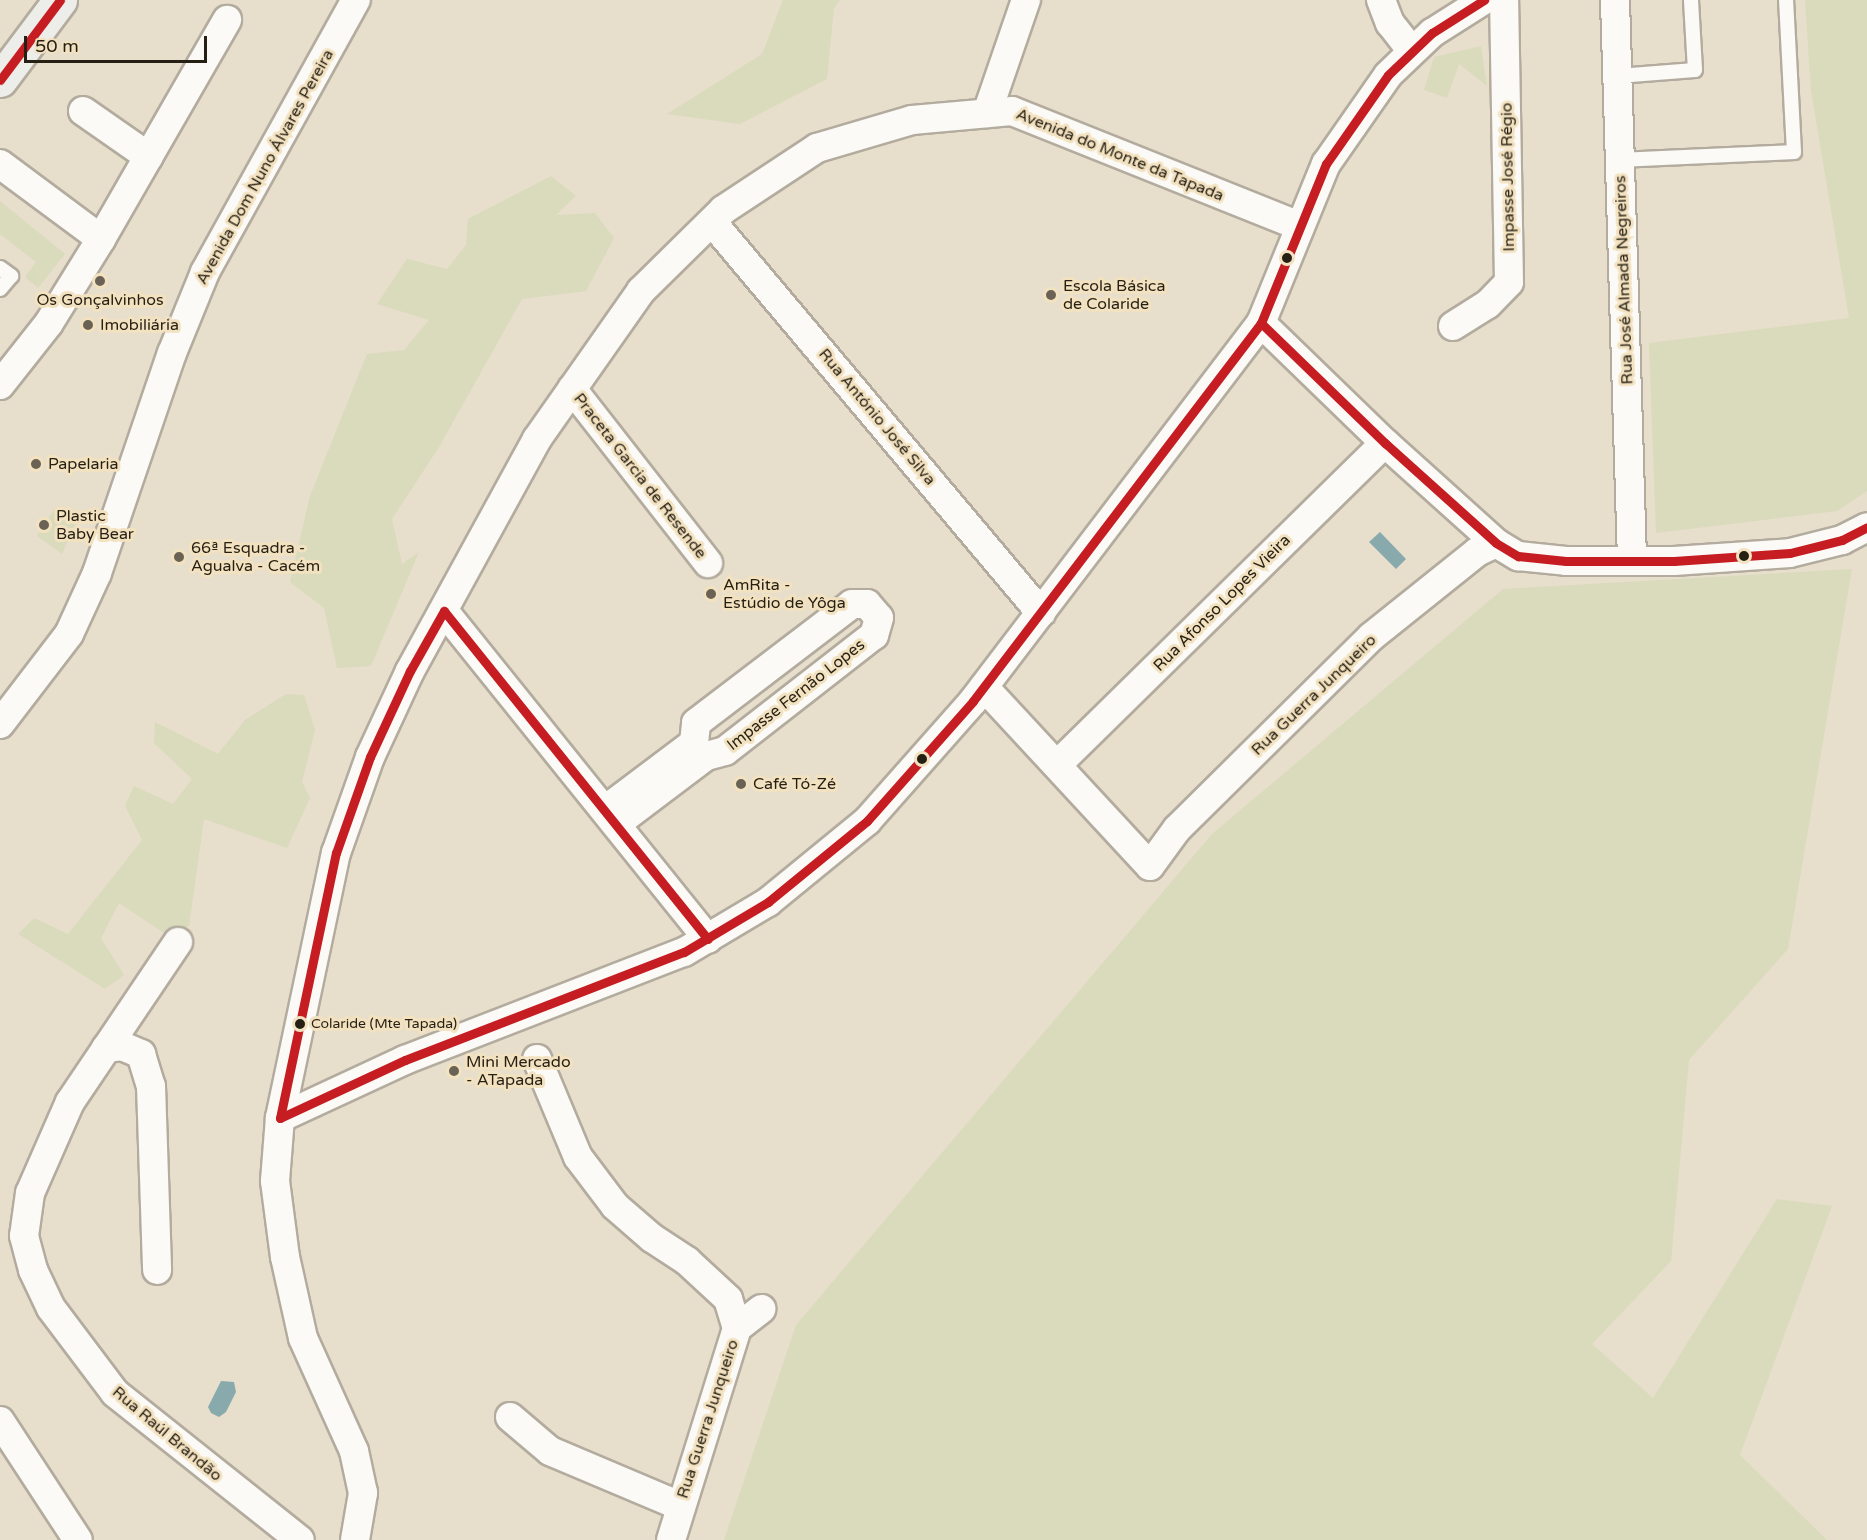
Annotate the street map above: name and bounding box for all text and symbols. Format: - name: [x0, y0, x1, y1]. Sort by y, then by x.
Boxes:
- scale bar: [27, 24, 210, 62]
- text: 50 m: [35, 35, 79, 57]
- street label: Avenida Dom Nuno Álvares Pereira: [192, 46, 338, 288]
- street label: Impasse José Régio: [1497, 102, 1519, 252]
- street label: Avenida do Monte da Tapada: [1013, 104, 1227, 206]
- street label: Rua José Almada Negreiros: [1611, 175, 1637, 385]
- unlabelled marker: [1281, 252, 1293, 264]
- marker: Os Gonçalvinhos: [93, 274, 107, 288]
- place label: Escola Básica de Colaride: [1063, 276, 1165, 314]
- marker: Escola Básica de Colaride: [1044, 288, 1058, 302]
- place label: Os Gonçalvinhos: [36, 290, 164, 310]
- place label: Imobiliária: [100, 315, 179, 335]
- marker: Imobiliária: [81, 318, 95, 332]
- street label: Rua António José Silva: [814, 345, 940, 489]
- street label: Praceta Garcia de Resende: [569, 389, 711, 563]
- place label: Papelaria: [48, 454, 119, 474]
- marker: Papelaria: [29, 457, 43, 471]
- place label: Plastic Baby Bear: [56, 506, 134, 544]
- marker: Plastic Baby Bear: [37, 518, 51, 532]
- street label: Rua Afonso Lopes Vieira: [1150, 531, 1294, 675]
- place label: 66ª Esquadra - Agualva - Cacém: [191, 538, 320, 576]
- marker: 66ª Esquadra - Agualva - Cacém: [172, 550, 186, 564]
- unlabelled marker: [1738, 550, 1750, 562]
- place label: AmRita - Estúdio de Yôga: [723, 575, 846, 613]
- marker: AmRita - Estúdio de Yôga: [704, 587, 718, 601]
- street label: Rua Guerra Junqueiro: [1248, 630, 1380, 760]
- street label: Impasse Fernão Lopes: [723, 635, 869, 755]
- unlabelled marker: [916, 753, 928, 765]
- place label: Café Tó-Zé: [753, 774, 836, 794]
- marker: Café Tó-Zé: [734, 777, 748, 791]
- place label: Colaride (Mte Tapada): [311, 1016, 457, 1032]
- marker: Colaride (Mte Tapada): [294, 1018, 306, 1030]
- place label: Mini Mercado - ATapada: [466, 1052, 571, 1090]
- marker: Mini Mercado - ATapada: [447, 1064, 461, 1078]
- street label: Rua Guerra Junqueiro: [673, 1337, 743, 1501]
- street label: Rua Raúl Brandão: [108, 1383, 226, 1485]

